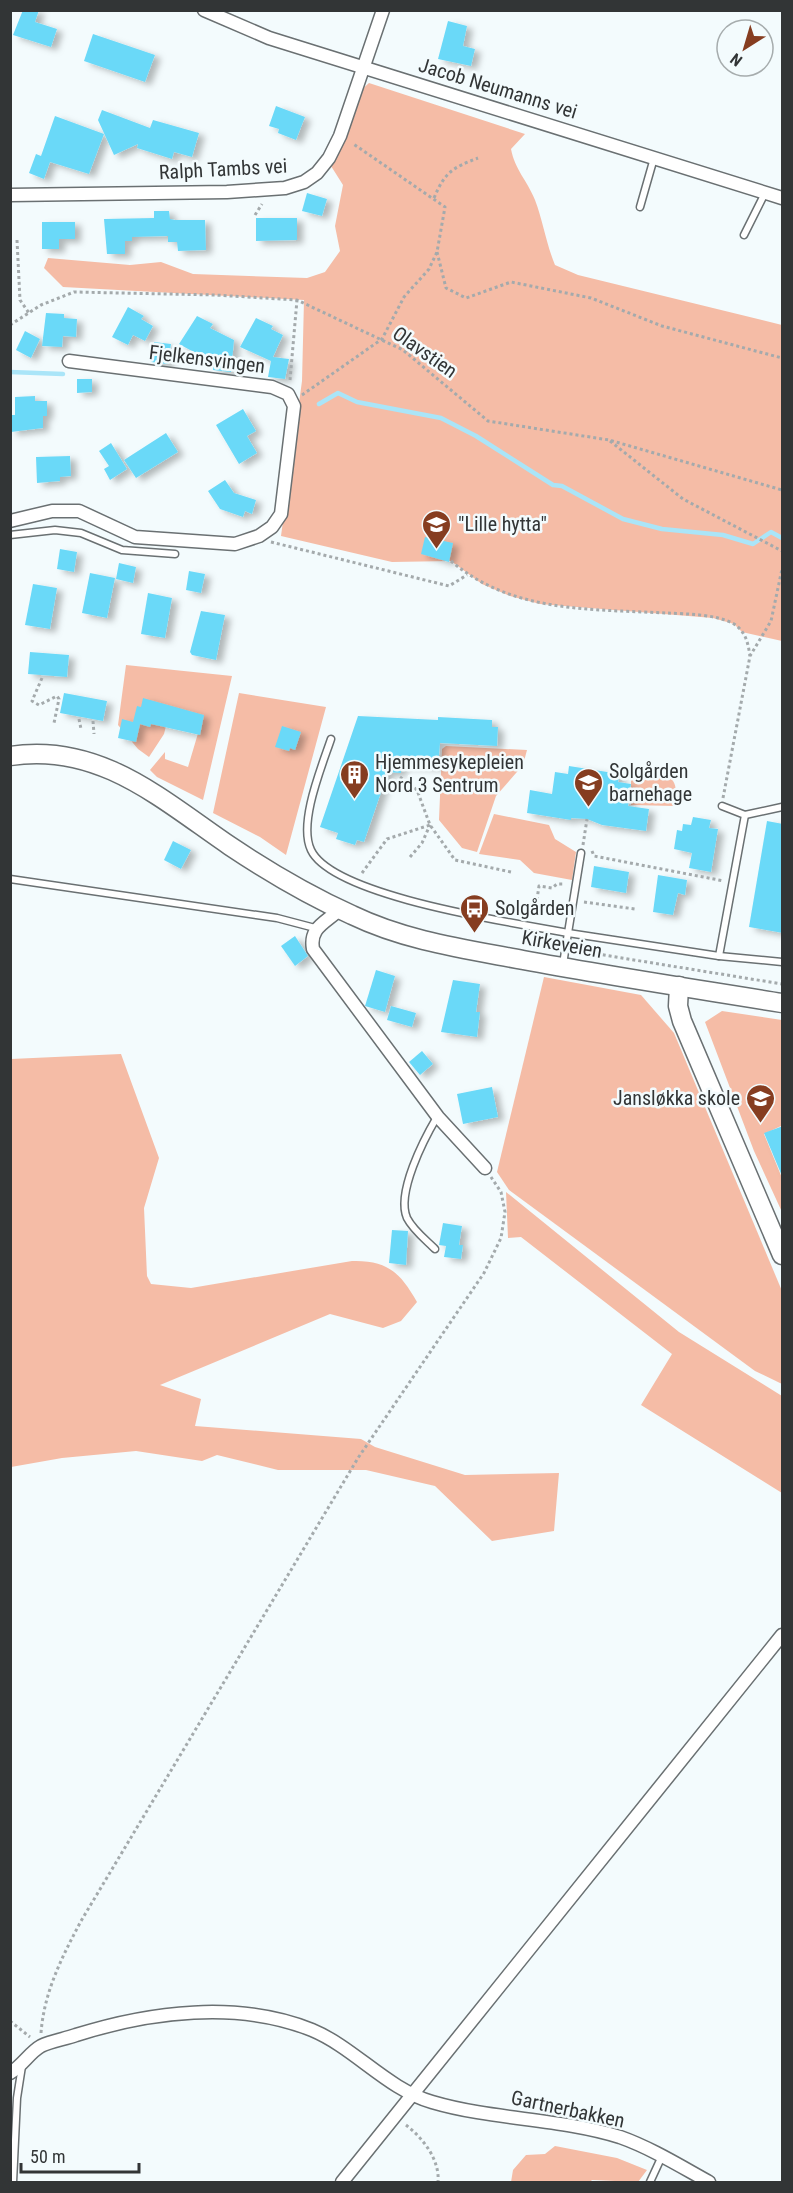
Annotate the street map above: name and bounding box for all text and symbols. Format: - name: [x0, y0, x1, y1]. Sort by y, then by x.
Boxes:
- north arrow: [715, 18, 775, 78]
- text: N: [727, 49, 746, 70]
- street label: Jacob Neumanns vei: [416, 52, 580, 124]
- street label: Ralph Tambs vei: [158, 154, 288, 184]
- street label: Olavstien: [388, 321, 462, 383]
- street label: Fjelkensvingen: [148, 340, 266, 378]
- school or university icon: "Lille hytta": [421, 508, 453, 550]
- place label: "Lille hytta": [458, 512, 547, 536]
- place label: Hjemmesykepleien Nord 3 Sentrum: [375, 750, 524, 797]
- building icon: Hjemmesykepleien Nord 3 Sentrum: [338, 758, 370, 800]
- place label: Solgården barnehage: [609, 759, 692, 806]
- school or university icon: Solgården barnehage: [572, 766, 604, 808]
- bus stop icon: Solgården: [458, 892, 490, 934]
- place label: Solgården: [495, 896, 574, 920]
- street label: Kirkeveien: [520, 925, 604, 963]
- school or university icon: Jansløkka skole: [745, 1082, 777, 1124]
- place label: Jansløkka skole: [613, 1086, 740, 1110]
- street label: Gartnerbakken: [509, 2085, 627, 2133]
- scale bar: [21, 2136, 140, 2174]
- text: 50 m: [30, 2146, 65, 2167]

